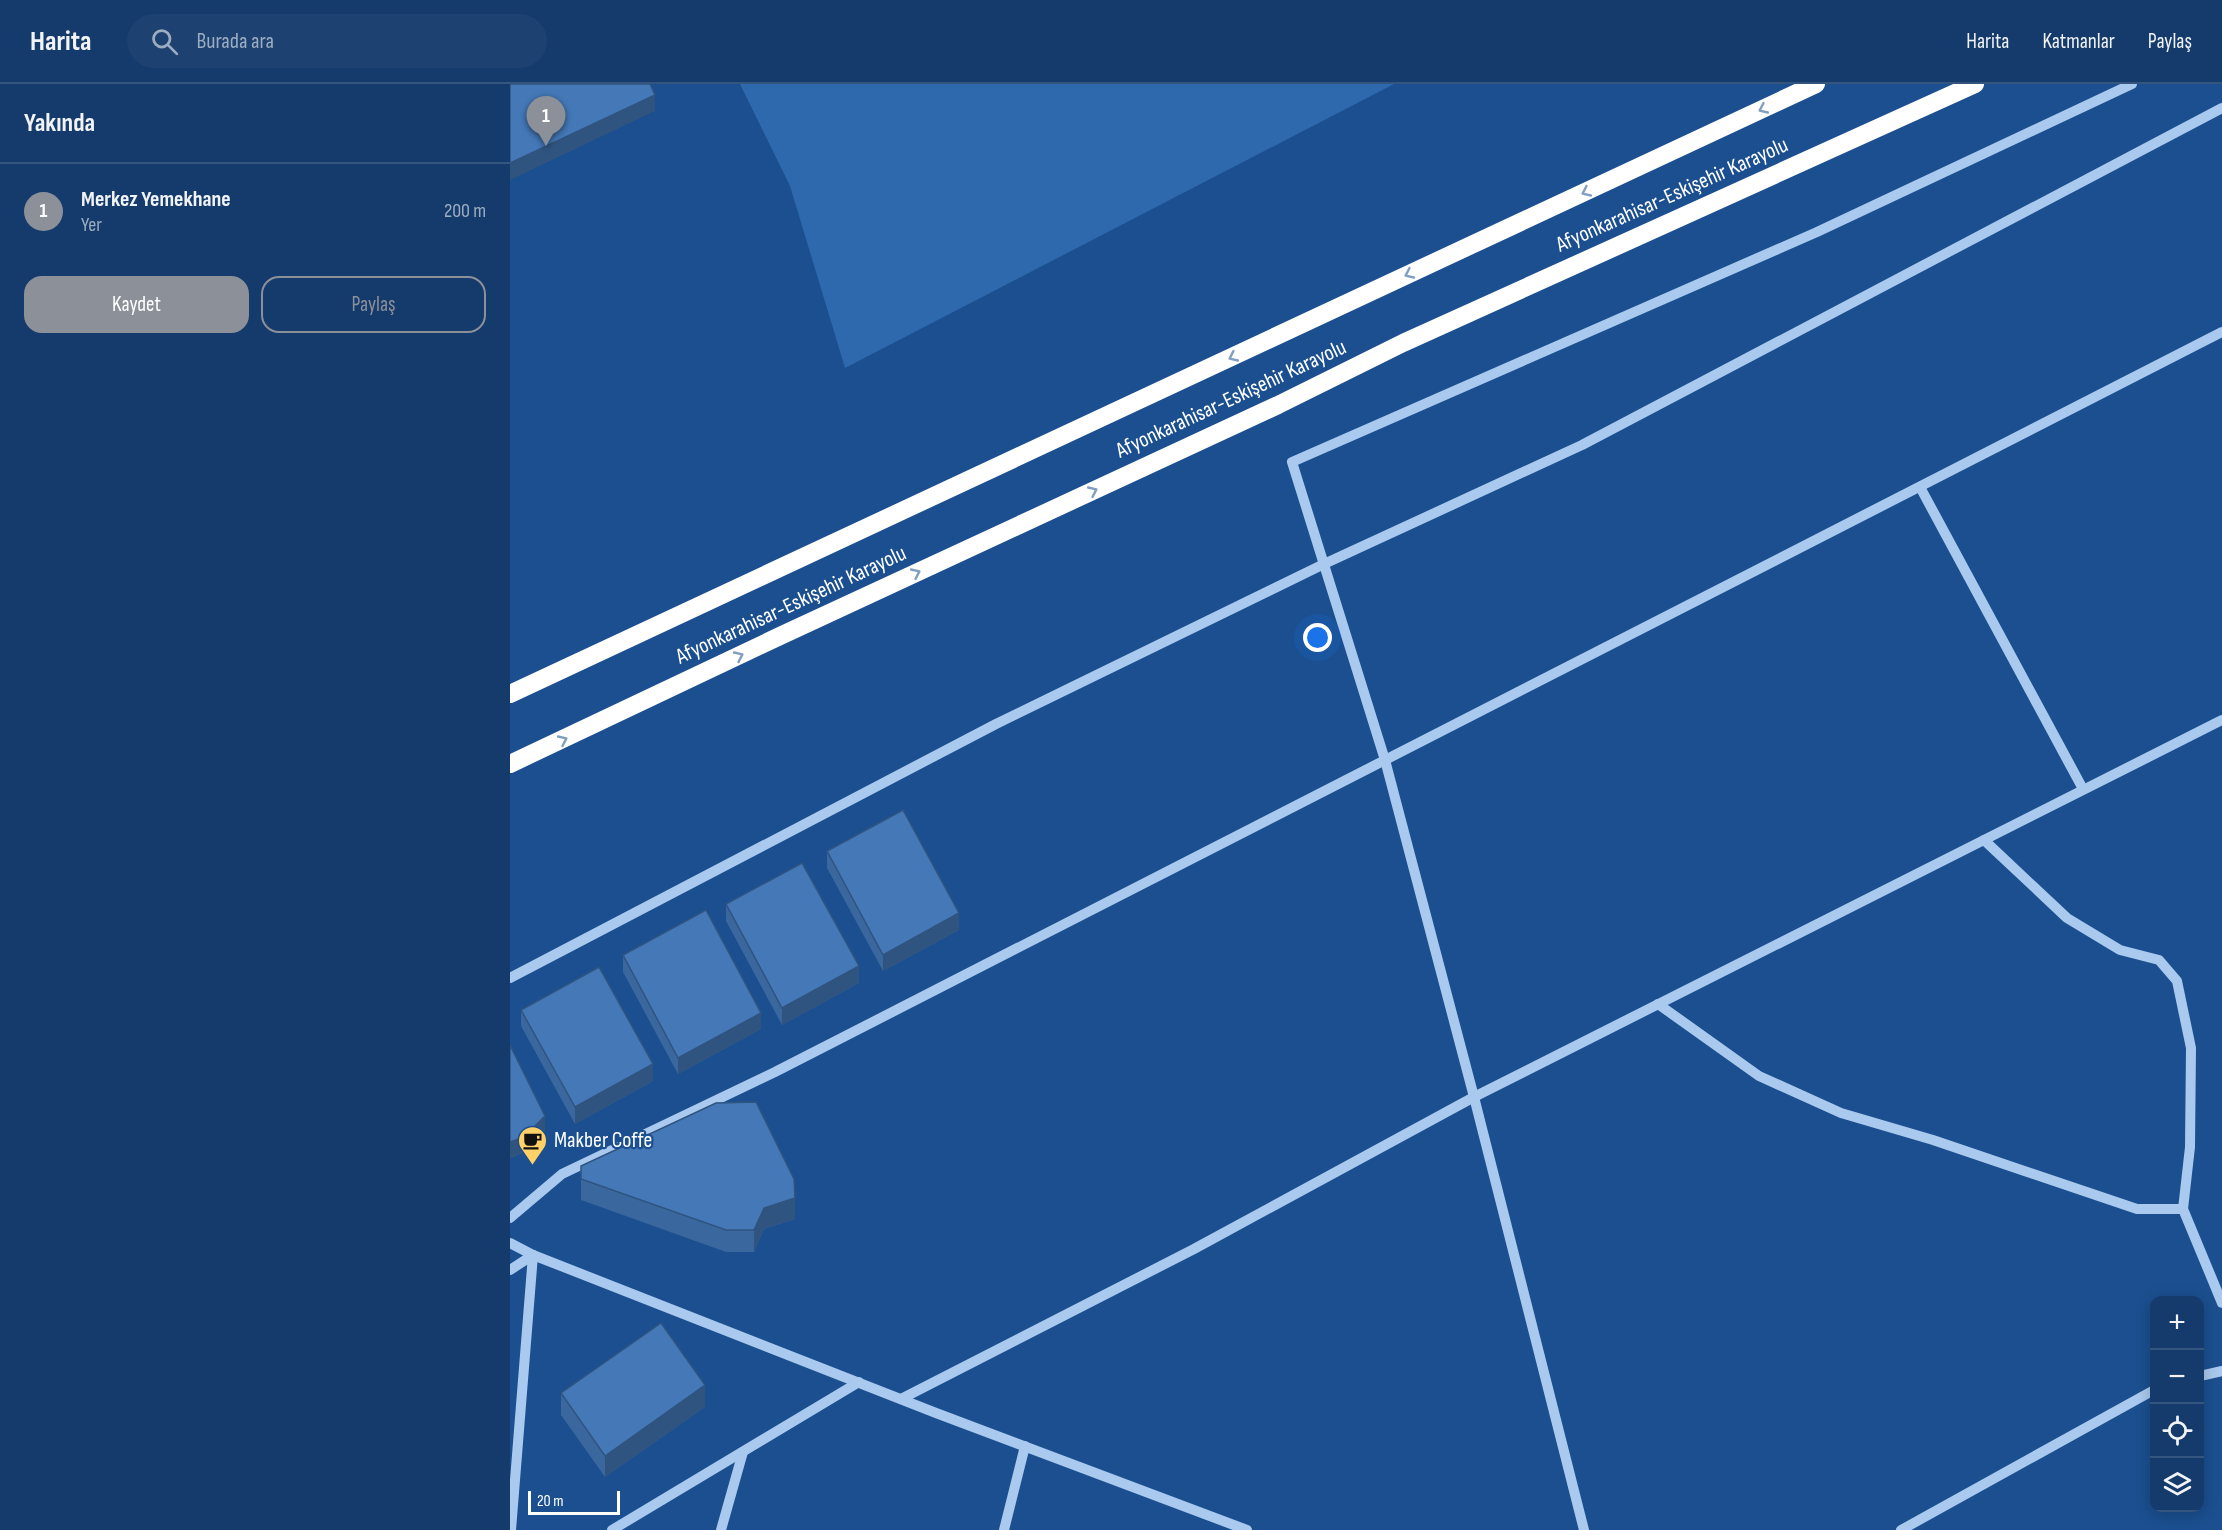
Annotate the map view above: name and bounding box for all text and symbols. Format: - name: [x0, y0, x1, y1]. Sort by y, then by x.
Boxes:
- search box: [127, 14, 547, 68]
- text: Harita: [30, 25, 91, 58]
- icon: search: [148, 25, 181, 58]
- text: Burada ara: [196, 28, 274, 55]
- text: Harita: [1966, 29, 2009, 54]
- text: Katmanlar: [2042, 29, 2115, 54]
- text: Paylaş: [2148, 29, 2192, 54]
- pin: 1: [526, 97, 566, 146]
- one-way arrow: [1758, 101, 1769, 113]
- text: Yakında: [24, 108, 95, 139]
- street label: Afyonkarahisar-Eskişehir Karayolu: [1551, 132, 1792, 259]
- one-way arrow: [1582, 184, 1593, 196]
- text: Merkez Yemekhane: [81, 186, 231, 213]
- text: 1: [40, 199, 47, 223]
- text: 200 m: [444, 199, 486, 223]
- text: Yer: [81, 213, 102, 237]
- one-way arrow: [1405, 267, 1416, 279]
- button: Kaydet: [24, 276, 249, 333]
- button: Paylaş: [261, 276, 486, 333]
- street label: Afyonkarahisar-Eskişehir Karayolu: [1111, 334, 1350, 465]
- one-way arrow: [1228, 350, 1239, 362]
- one-way arrow: [1086, 487, 1097, 499]
- street label: Afyonkarahisar-Eskişehir Karayolu: [671, 540, 910, 671]
- one-way arrow: [909, 569, 920, 581]
- your location: [1303, 623, 1332, 652]
- one-way arrow: [733, 651, 744, 663]
- one-way arrow: [557, 735, 568, 747]
- cafe icon: Makber Coffe: [517, 1124, 549, 1166]
- place label: Makber Coffe: [554, 1127, 652, 1154]
- map controls: [2150, 1296, 2204, 1512]
- button: +: [2150, 1296, 2204, 1350]
- button: −: [2150, 1350, 2204, 1404]
- button: locate: [2150, 1404, 2204, 1458]
- button: layers: [2150, 1458, 2204, 1512]
- scale bar: [528, 1488, 620, 1516]
- text: 20 m: [537, 1492, 564, 1511]

